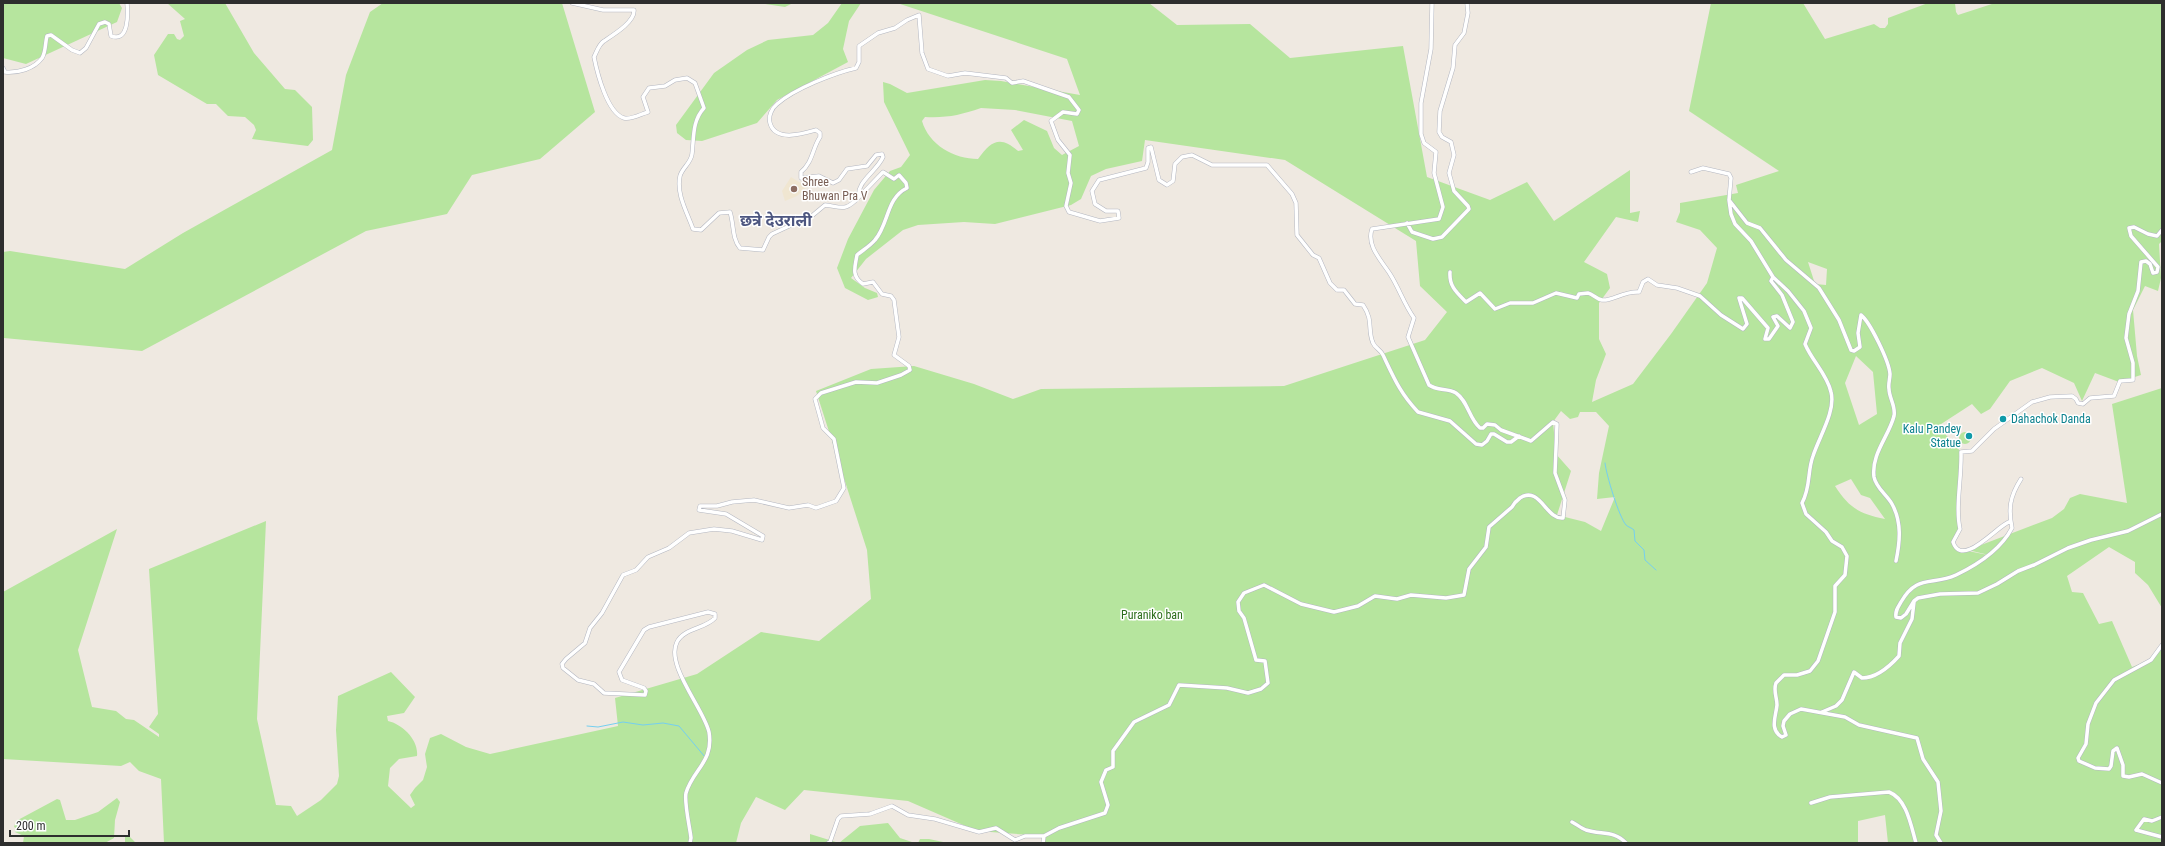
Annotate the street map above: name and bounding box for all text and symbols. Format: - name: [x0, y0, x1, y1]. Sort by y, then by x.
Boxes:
- place label: Shree Bhuwan Pra V: [802, 175, 868, 203]
- marker: Shree Bhuwan Pra V: [789, 184, 799, 194]
- district label: छत्रे देउराली: [740, 211, 812, 230]
- place label: Dahachok Danda: [2011, 412, 2091, 426]
- marker: Dahachok Danda: [1998, 414, 2008, 424]
- place label: Kalu Pandey Statue: [1903, 422, 1961, 450]
- marker: Kalu Pandey Statue: [1964, 431, 1974, 441]
- park label: Puraniko ban: [1121, 608, 1183, 622]
- scale bar: [10, 812, 129, 838]
- text: 200 m: [16, 819, 46, 833]

